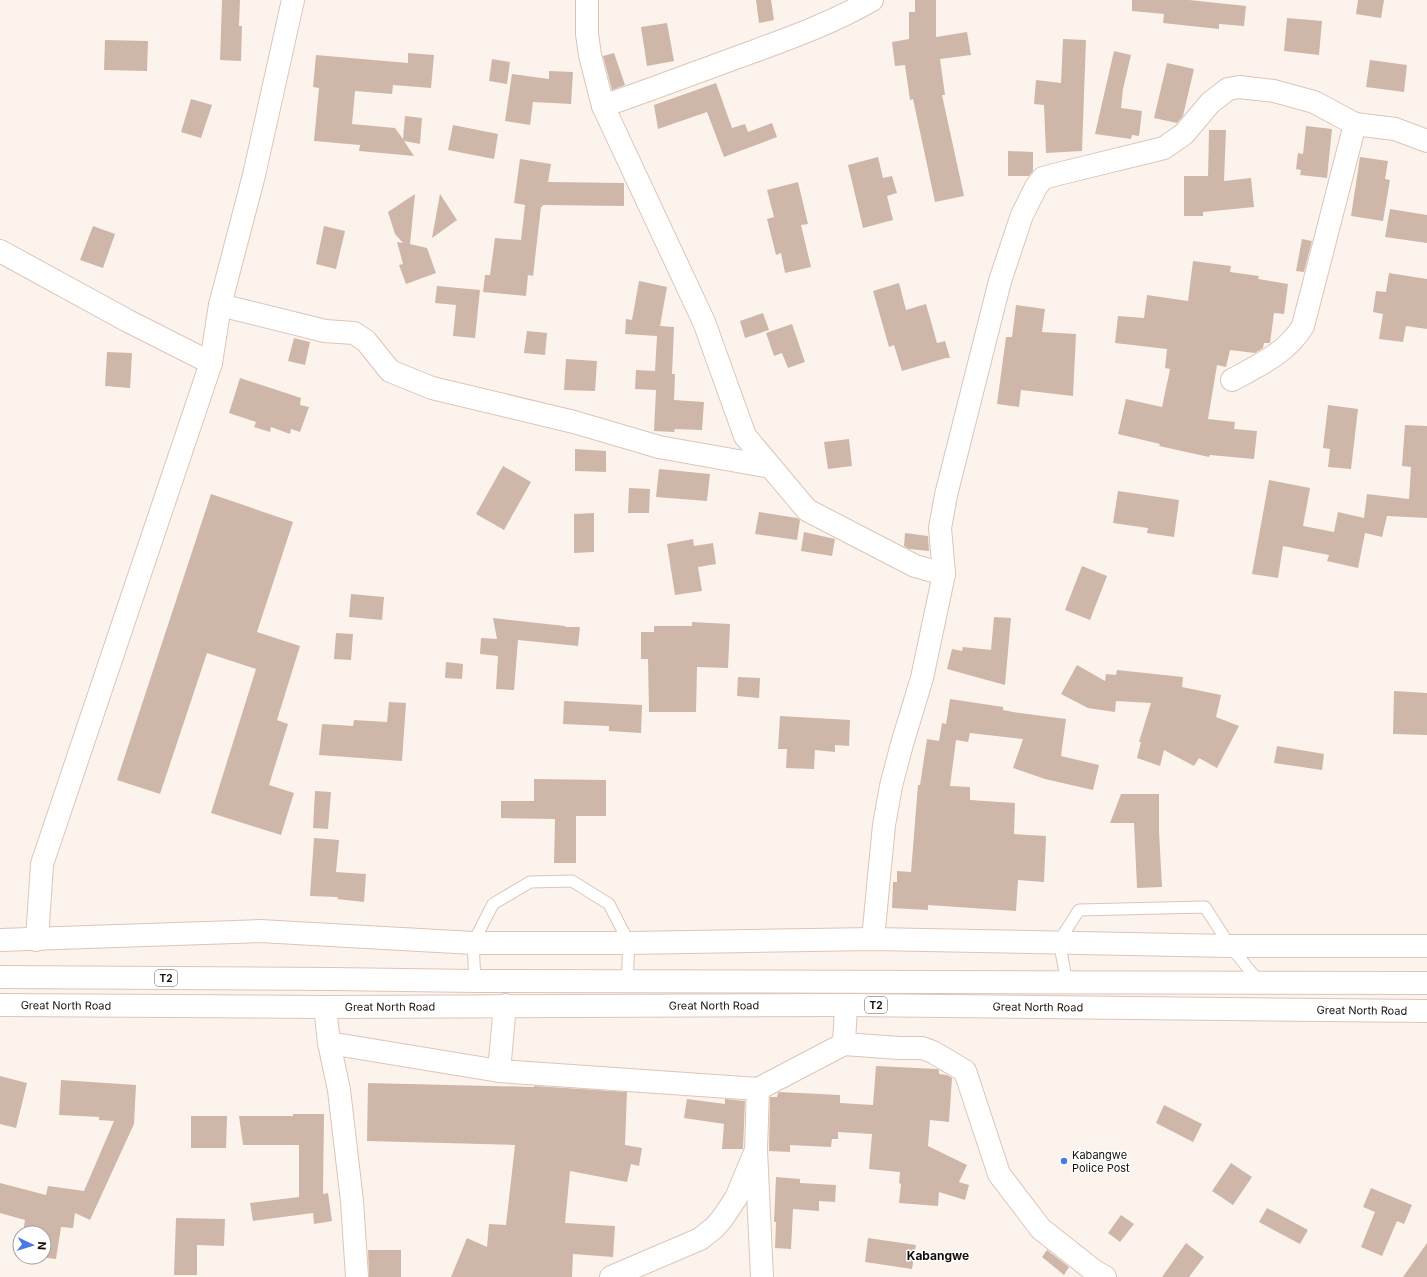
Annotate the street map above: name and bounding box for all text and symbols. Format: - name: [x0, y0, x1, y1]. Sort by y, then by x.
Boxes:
- road number: T2: [155, 970, 177, 986]
- road number: T2: [865, 997, 887, 1013]
- street label: Great North Road: [21, 998, 111, 1013]
- street label: Great North Road: [669, 998, 759, 1013]
- street label: Great North Road: [345, 1000, 435, 1014]
- street label: Great North Road: [993, 1000, 1083, 1014]
- street label: Great North Road: [1317, 1003, 1407, 1018]
- place label: Kabangwe Police Post: [1072, 1148, 1130, 1175]
- marker: Kabangwe Police Post: [1059, 1156, 1069, 1166]
- north arrow: [12, 1225, 52, 1265]
- text: N: [35, 1241, 49, 1250]
- district label: Kabangwe: [907, 1248, 969, 1263]

